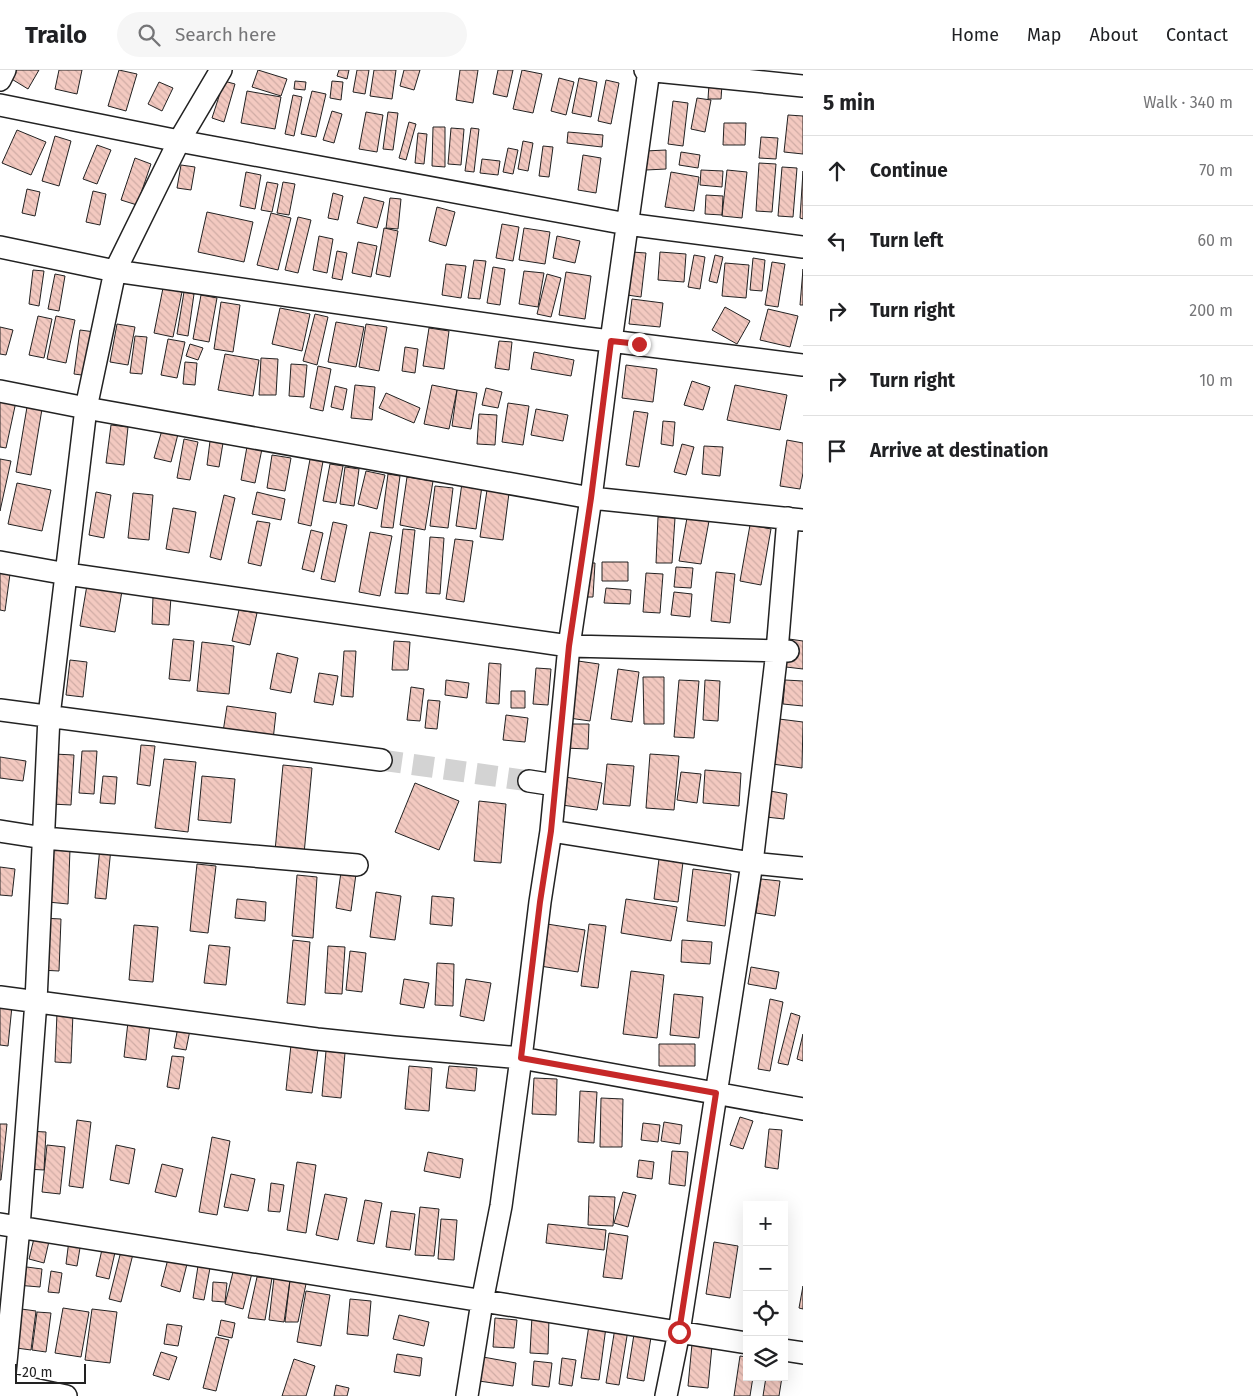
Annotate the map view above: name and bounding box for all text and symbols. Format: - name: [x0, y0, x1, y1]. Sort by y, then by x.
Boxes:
- search box: [117, 12, 467, 57]
- text: Trailo: [25, 21, 87, 49]
- icon: search: [135, 21, 163, 49]
- text: Search here: [175, 23, 276, 46]
- text: Home: [951, 24, 999, 46]
- text: Map: [1027, 24, 1061, 46]
- text: About: [1089, 24, 1138, 46]
- text: Contact: [1166, 24, 1228, 46]
- text: 5 min: [823, 90, 875, 116]
- text: Walk · 340 m: [1143, 93, 1233, 112]
- icon: ahead: [823, 157, 851, 185]
- text: Continue: [870, 159, 948, 182]
- text: 70 m: [1199, 161, 1233, 180]
- icon: left: [823, 227, 851, 255]
- text: Turn left: [870, 229, 944, 252]
- text: 60 m: [1198, 231, 1233, 250]
- icon: right: [823, 297, 851, 325]
- text: Turn right: [870, 299, 955, 322]
- text: 200 m: [1189, 301, 1233, 320]
- route end: [628, 333, 651, 356]
- icon: right: [823, 367, 851, 395]
- text: Turn right: [870, 369, 955, 392]
- text: 10 m: [1199, 371, 1233, 390]
- icon: arrive: [823, 437, 851, 465]
- text: Arrive at destination: [870, 439, 1049, 462]
- map controls: [743, 1201, 788, 1381]
- button: +: [743, 1201, 788, 1246]
- button: −: [743, 1246, 788, 1291]
- button: locate: [743, 1291, 788, 1336]
- route start: [668, 1321, 691, 1344]
- button: layers: [743, 1336, 788, 1381]
- scale bar: [15, 1361, 86, 1384]
- text: 20 m: [22, 1364, 52, 1381]

